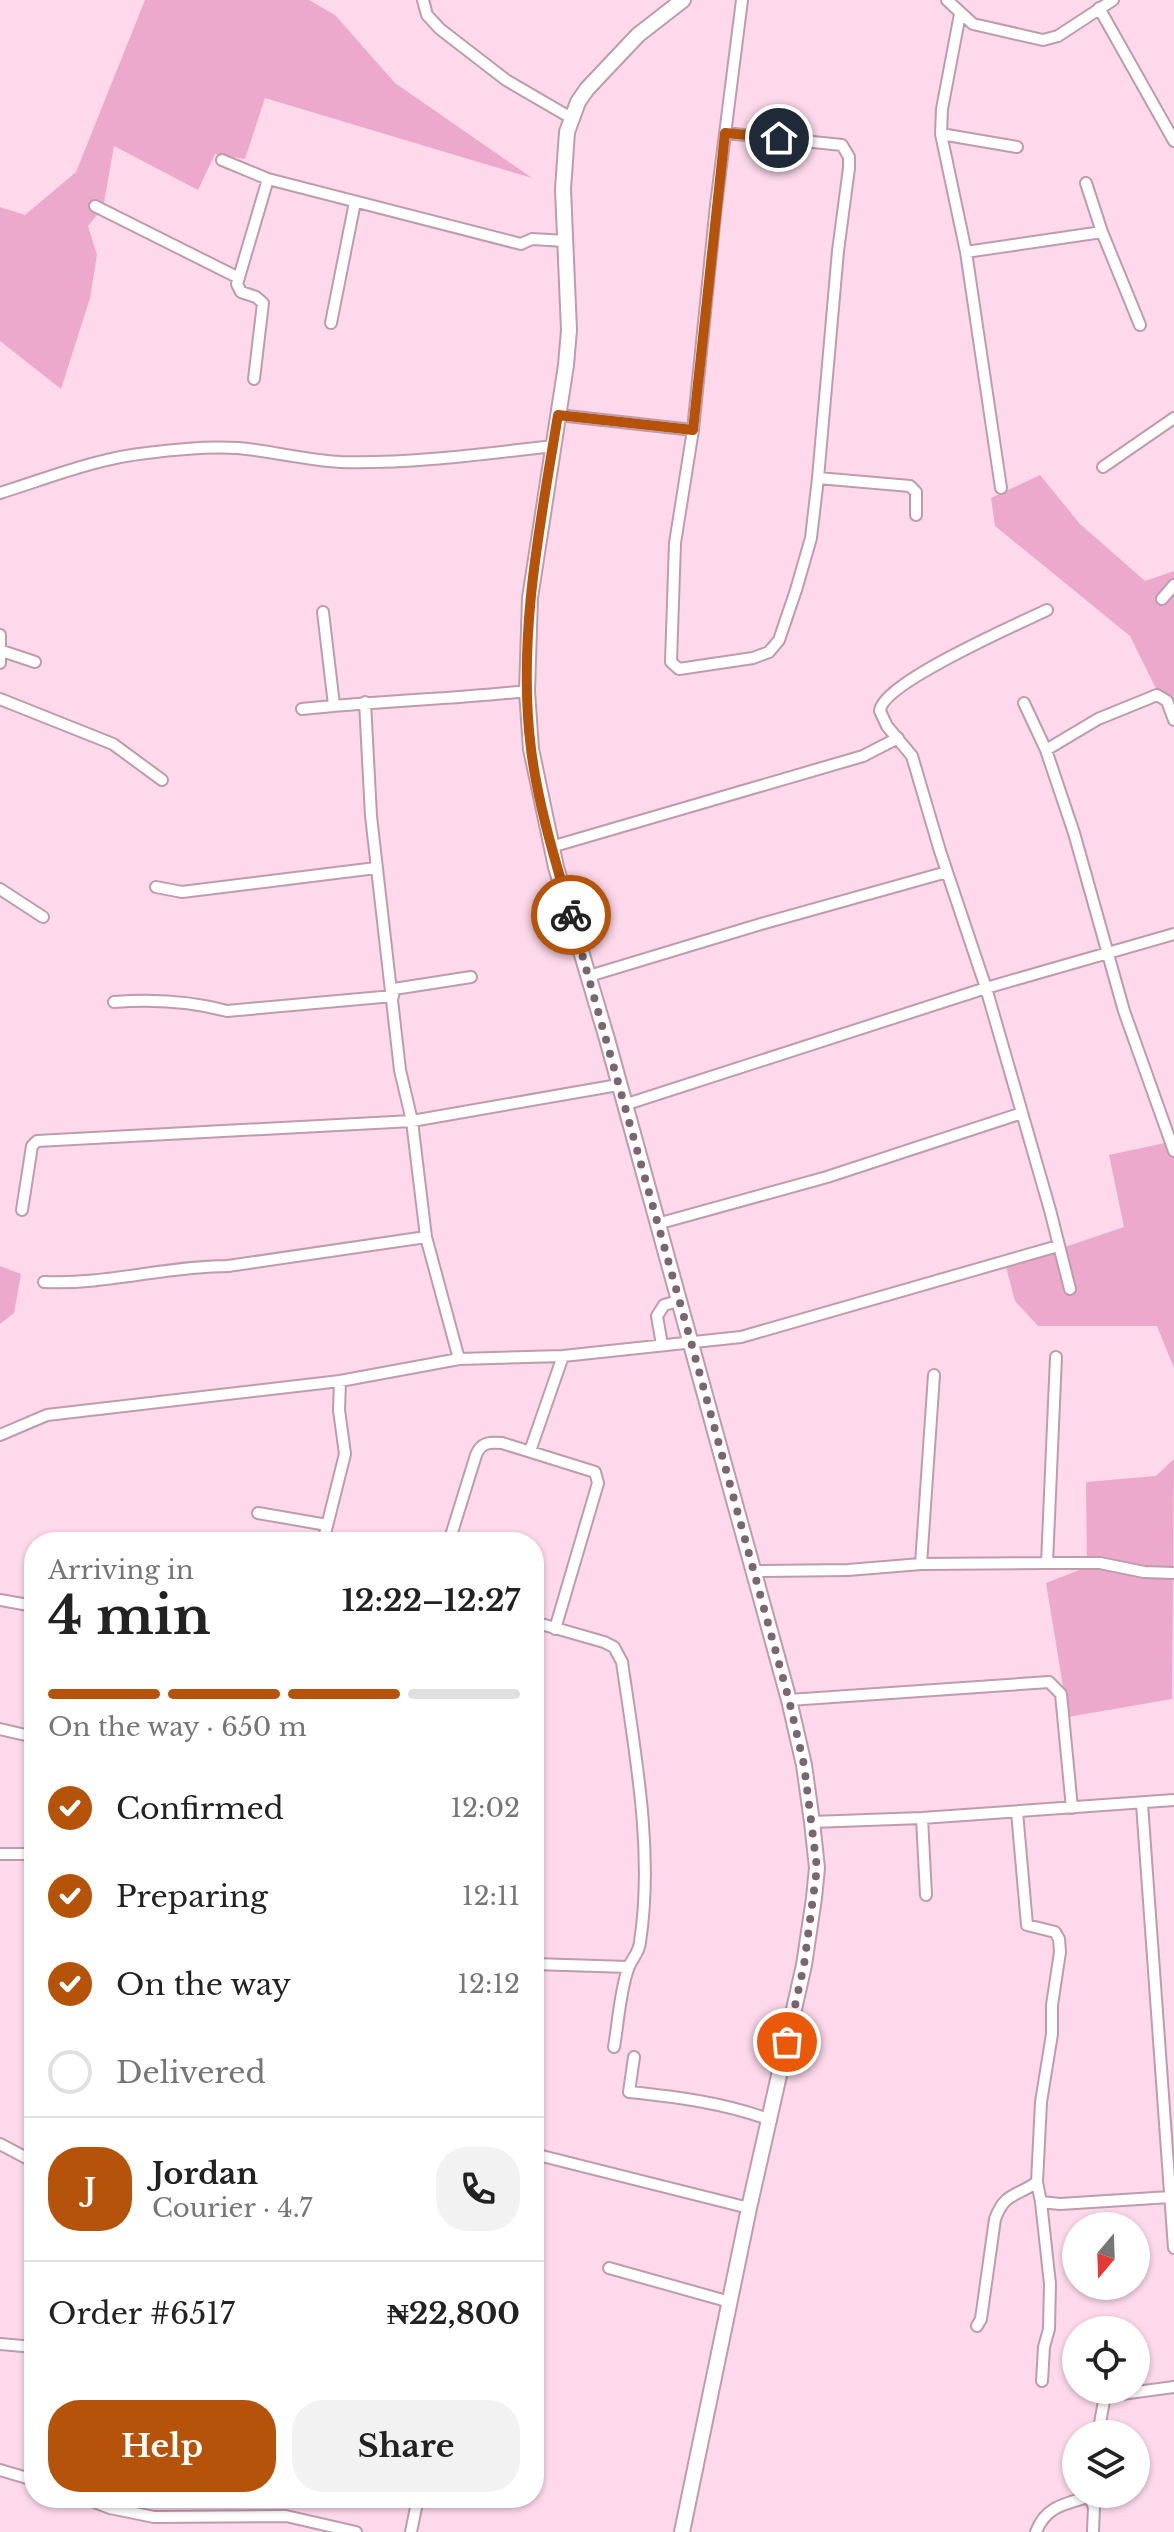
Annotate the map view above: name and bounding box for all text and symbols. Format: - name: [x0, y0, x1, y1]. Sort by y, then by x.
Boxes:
- pin: [745, 104, 813, 172]
- icon: home: [757, 116, 801, 160]
- courier: [531, 875, 611, 955]
- icon: bike: [549, 893, 593, 937]
- text: Arriving in: [48, 1554, 194, 1586]
- text: 12:22–12:27: [342, 1582, 520, 1619]
- text: 4 min: [48, 1584, 210, 1648]
- text: On the way · 650 m: [48, 1711, 307, 1743]
- icon: check: [48, 1786, 92, 1830]
- text: Confirmed: [116, 1790, 284, 1827]
- text: 12:02: [450, 1792, 520, 1824]
- icon: check: [48, 1874, 92, 1918]
- text: Preparing: [116, 1878, 268, 1915]
- text: 12:11: [462, 1880, 520, 1912]
- icon: check: [48, 1962, 92, 2006]
- text: On the way: [116, 1966, 291, 2003]
- text: 12:12: [457, 1968, 520, 2000]
- pin: [753, 2008, 821, 2076]
- icon: bag: [765, 2020, 809, 2064]
- text: Delivered: [116, 2054, 266, 2091]
- button: phone: [436, 2147, 520, 2231]
- text: Jordan: [152, 2155, 258, 2192]
- text: J: [84, 2171, 96, 2208]
- text: Courier · 4.7: [152, 2192, 312, 2224]
- north arrow: [1062, 2212, 1150, 2300]
- map controls: [1062, 2212, 1150, 2508]
- text: Order #6517: [48, 2295, 235, 2332]
- text: ₦22,800: [387, 2295, 520, 2332]
- button: locate: [1062, 2316, 1150, 2404]
- button: Help: [48, 2400, 276, 2492]
- button: Share: [292, 2400, 520, 2492]
- button: layers: [1062, 2420, 1150, 2508]

